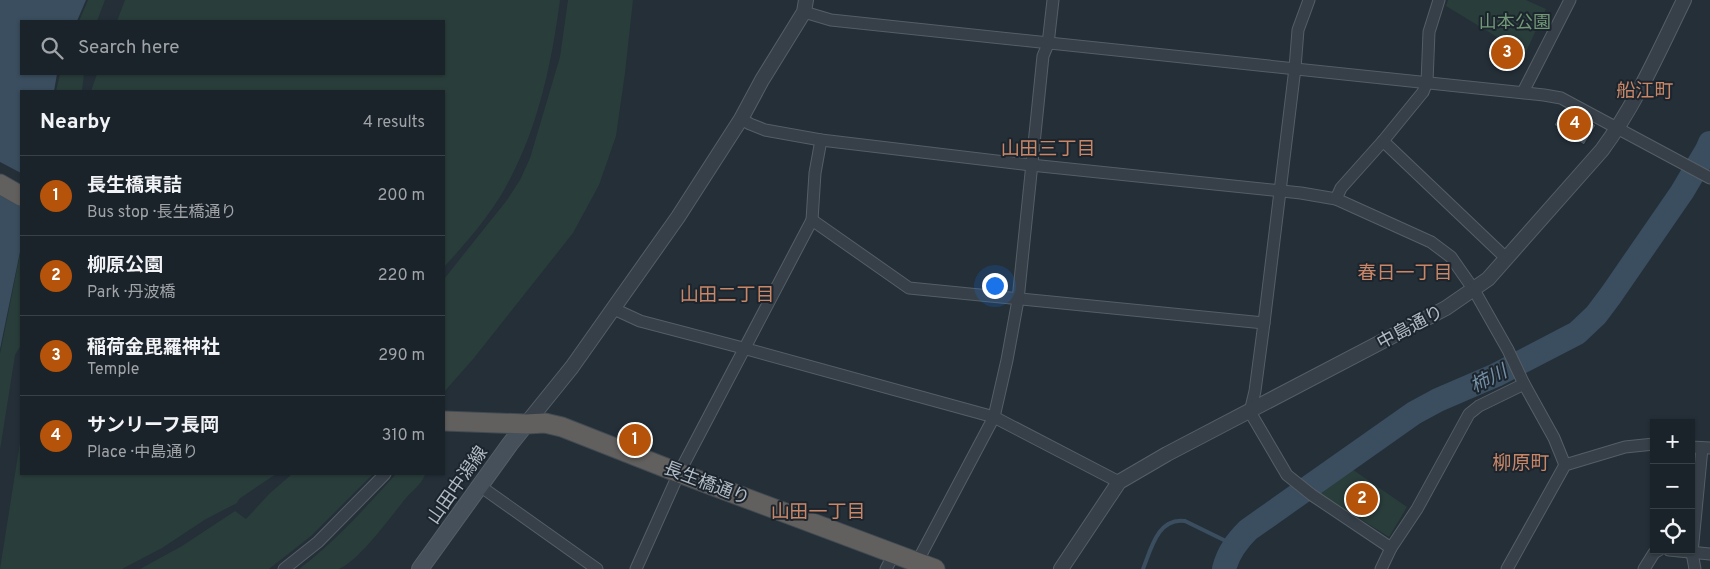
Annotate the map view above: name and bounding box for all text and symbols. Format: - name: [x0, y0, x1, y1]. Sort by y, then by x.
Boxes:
- park label: 山本公園: [1479, 12, 1551, 35]
- search box: [20, 20, 445, 75]
- icon: search: [38, 34, 66, 62]
- pin: 3: [1491, 34, 1523, 72]
- text: Search here: [78, 36, 180, 60]
- district label: 船江町: [1616, 80, 1674, 104]
- pin: 4: [1559, 105, 1591, 143]
- text: Nearby: [40, 109, 111, 136]
- text: 4 results: [363, 113, 425, 133]
- district label: 山田三丁目: [1000, 138, 1096, 162]
- text: 長生橋東詰: [87, 174, 182, 198]
- text: 1: [53, 186, 59, 206]
- text: 200 m: [377, 186, 425, 206]
- text: Bus stop · 長生橋通り: [87, 203, 236, 223]
- text: 柳原公園: [87, 254, 163, 278]
- district label: 春日一丁目: [1357, 262, 1453, 286]
- text: 2: [51, 266, 61, 286]
- text: 220 m: [378, 266, 425, 286]
- your location: [982, 273, 1008, 299]
- text: Park · 丹波橋: [87, 283, 176, 303]
- district label: 山田二丁目: [679, 284, 775, 308]
- street label: 中島通り: [1374, 301, 1448, 355]
- text: 稲荷金毘羅神社: [87, 336, 220, 360]
- text: 3: [51, 346, 61, 366]
- text: 290 m: [378, 346, 425, 366]
- text: Temple: [87, 360, 139, 380]
- water label: 柿川: [1467, 360, 1513, 399]
- text: サンリーフ長岡: [87, 414, 219, 438]
- map controls: [1650, 419, 1695, 554]
- button: +: [1650, 419, 1695, 464]
- pin: 1: [619, 421, 651, 459]
- text: 4: [51, 426, 61, 446]
- text: 310 m: [382, 426, 425, 446]
- street label: 山田中潟線: [423, 442, 493, 529]
- text: Place · 中島通り: [87, 443, 198, 463]
- district label: 柳原町: [1492, 452, 1550, 476]
- street label: 長生橋通り: [660, 458, 753, 511]
- button: −: [1650, 464, 1695, 509]
- pin: 2: [1346, 480, 1378, 518]
- district label: 山田一丁目: [770, 501, 866, 525]
- button: locate: [1650, 509, 1695, 554]

